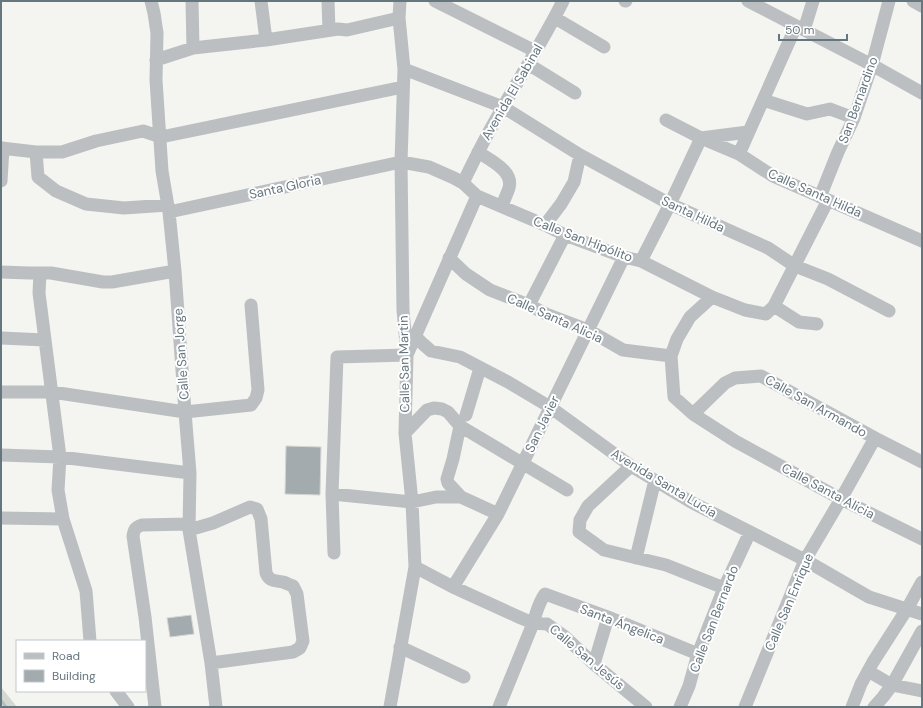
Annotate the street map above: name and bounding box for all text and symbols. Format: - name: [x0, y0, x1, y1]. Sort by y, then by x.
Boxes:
- scale bar: [779, 16, 847, 42]
- text: 50 m: [785, 22, 814, 38]
- street label: Avenida El Sabinal: [478, 41, 546, 143]
- street label: San Bernardino: [834, 54, 882, 146]
- street label: Calle Santa Hilda: [765, 165, 865, 221]
- street label: Santa Gloria: [247, 171, 323, 203]
- street label: Santa Hilda: [659, 192, 727, 236]
- street label: Calle San Hipólito: [531, 212, 635, 266]
- street label: Calle Santa Alicia: [504, 289, 606, 347]
- street label: Calle San Jorge: [169, 308, 193, 400]
- street label: Calle San Martin: [395, 315, 413, 413]
- street label: Calle San Armando: [762, 371, 870, 441]
- street label: San Javier: [521, 393, 563, 455]
- street label: Avenida Santa Lucía: [608, 445, 720, 521]
- street label: Calle Santa Alicia: [779, 459, 877, 523]
- street label: Calle San Enrique: [761, 551, 817, 653]
- street label: Calle San Bernardo: [686, 563, 742, 675]
- street label: Santa Ángelica: [578, 599, 667, 648]
- street label: Calle San Jesús: [546, 621, 628, 693]
- legend: [16, 640, 146, 692]
- text: Road: [52, 648, 80, 664]
- text: Building: [52, 668, 96, 684]

